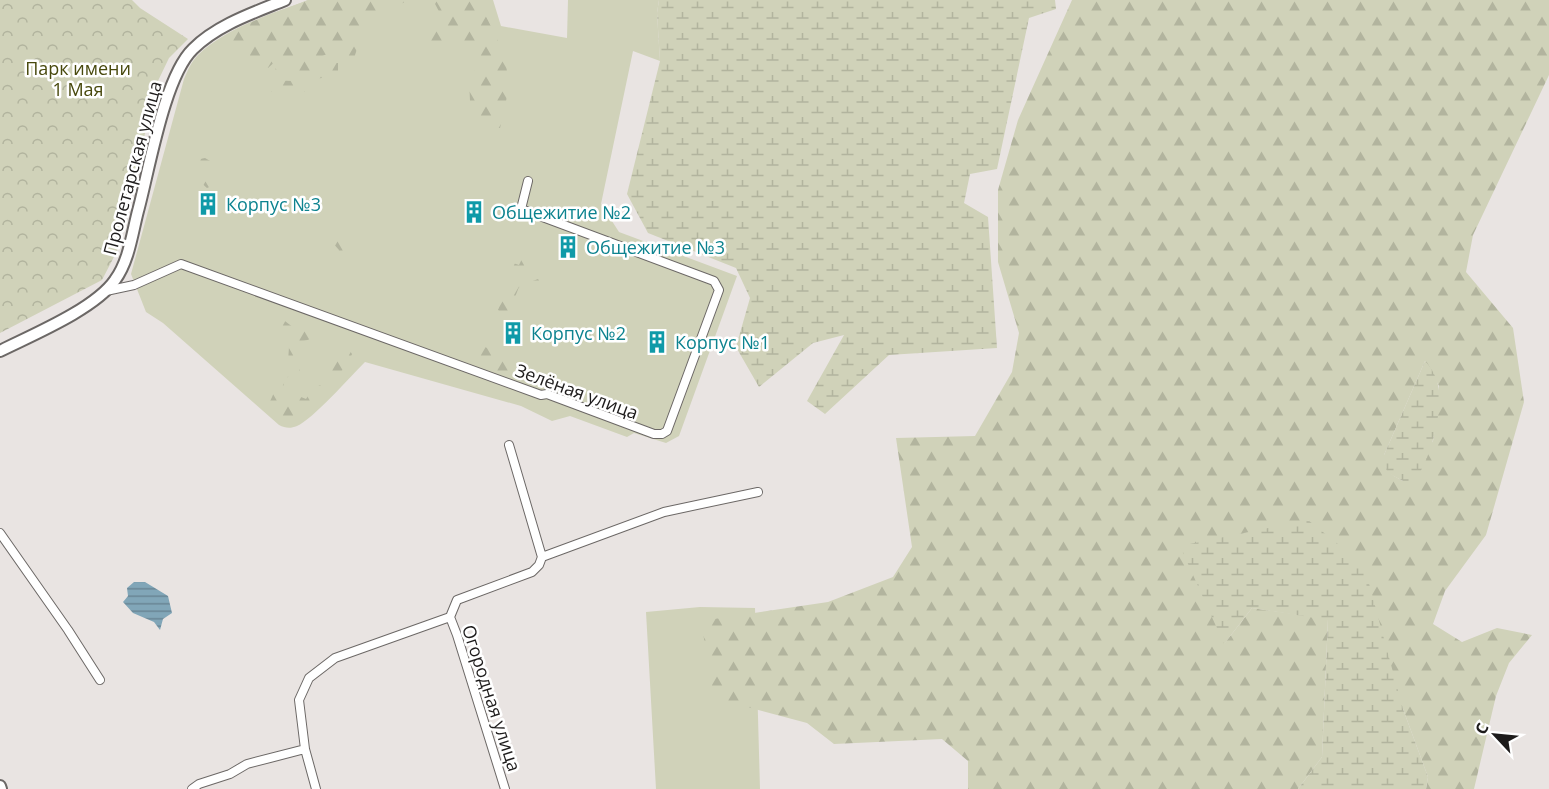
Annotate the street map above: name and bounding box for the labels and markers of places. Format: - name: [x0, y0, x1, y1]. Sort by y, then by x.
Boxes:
- building icon: Корпус №3: [195, 191, 221, 217]
- place label: Корпус №3: [226, 192, 321, 216]
- building icon: Общежитие №2: [461, 199, 487, 225]
- place label: Общежитие №2: [492, 200, 631, 224]
- building icon: Общежитие №3: [555, 234, 581, 260]
- place label: Общежитие №3: [586, 235, 725, 259]
- building icon: Корпус №2: [500, 320, 526, 346]
- place label: Корпус №2: [531, 321, 626, 345]
- building icon: Корпус №1: [644, 329, 670, 355]
- place label: Корпус №1: [675, 330, 770, 354]

